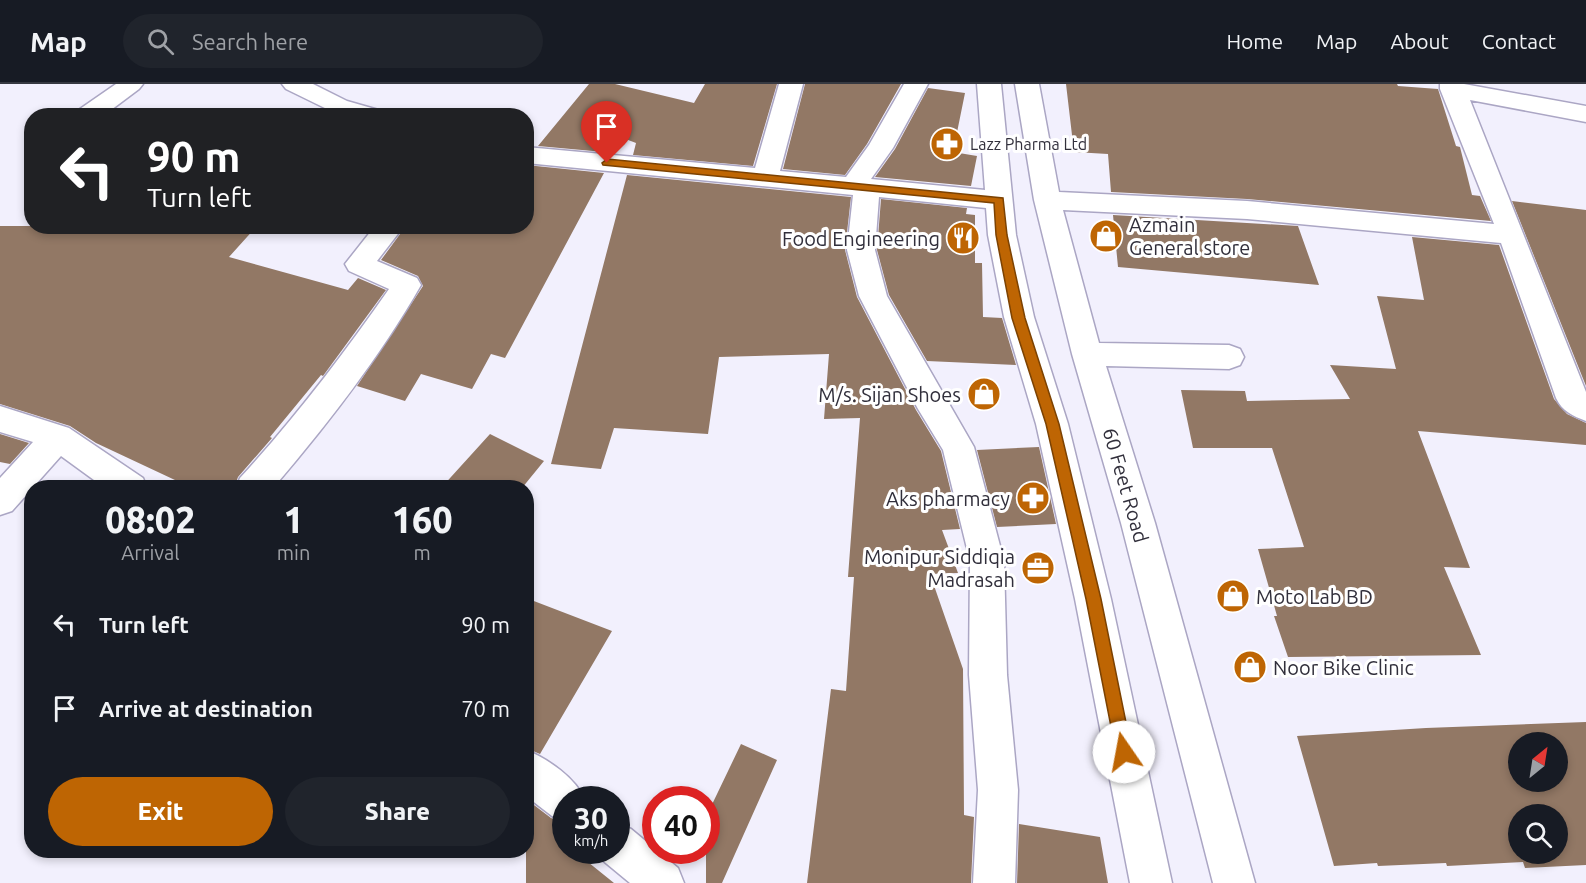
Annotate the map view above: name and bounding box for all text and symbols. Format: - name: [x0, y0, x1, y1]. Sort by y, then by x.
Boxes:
- search box: [123, 14, 543, 68]
- icon: search: [144, 25, 177, 58]
- text: Map: [30, 26, 87, 57]
- text: Search here: [192, 29, 308, 54]
- text: Home: [1226, 29, 1283, 53]
- text: Map: [1316, 29, 1357, 53]
- text: About: [1390, 29, 1449, 53]
- text: Contact: [1482, 29, 1556, 53]
- pin: [581, 101, 632, 163]
- icon: arrive: [590, 110, 623, 143]
- pharmacy icon: Lazz Pharma Ltd: [929, 126, 965, 162]
- icon: left: [48, 132, 126, 210]
- text: 90 m: [147, 133, 241, 180]
- place label: Lazz Pharma Ltd: [970, 135, 1087, 153]
- text: Turn left: [147, 182, 251, 212]
- place label: Azmain General store: [1129, 213, 1250, 259]
- shop icon: Azmain General store: [1088, 218, 1124, 254]
- restaurant icon: Food Engineering: [945, 220, 981, 256]
- place label: Food Engineering: [782, 227, 940, 250]
- shop icon: M/s. Sijan Shoes: [966, 376, 1002, 412]
- place label: M/s. Sijan Shoes: [818, 383, 961, 406]
- street label: 60 Feet Road: [1099, 425, 1153, 545]
- pharmacy icon: Aks pharmacy: [1015, 480, 1051, 516]
- place label: Aks pharmacy: [886, 487, 1010, 510]
- text: 08:02: [105, 499, 195, 540]
- text: 1: [283, 499, 304, 540]
- text: 160: [392, 499, 453, 540]
- text: Arrival: [121, 541, 180, 564]
- text: min: [277, 541, 310, 564]
- text: m: [414, 541, 431, 564]
- place label: Monipur Siddiqia Madrasah: [864, 545, 1015, 591]
- office icon: Monipur Siddiqia Madrasah: [1020, 550, 1056, 586]
- shop icon: Moto Lab BD: [1215, 578, 1251, 614]
- place label: Moto Lab BD: [1256, 585, 1373, 608]
- icon: left: [48, 608, 81, 641]
- text: Turn left: [99, 612, 189, 637]
- text: 90 m: [461, 612, 510, 637]
- shop icon: Noor Bike Clinic: [1232, 649, 1268, 685]
- place label: Noor Bike Clinic: [1273, 656, 1414, 679]
- icon: arrive: [48, 692, 81, 725]
- text: Arrive at destination: [99, 696, 313, 721]
- text: 70 m: [461, 696, 510, 721]
- position arrow: [1092, 720, 1156, 784]
- north arrow: [1508, 732, 1568, 792]
- map controls: [1508, 732, 1568, 864]
- button: Exit: [48, 777, 273, 846]
- button: Share: [285, 777, 510, 846]
- speed limit sign: 40: [642, 786, 720, 864]
- text: 30: [574, 801, 608, 835]
- button: search: [1508, 804, 1568, 864]
- text: km/h: [574, 832, 608, 849]

